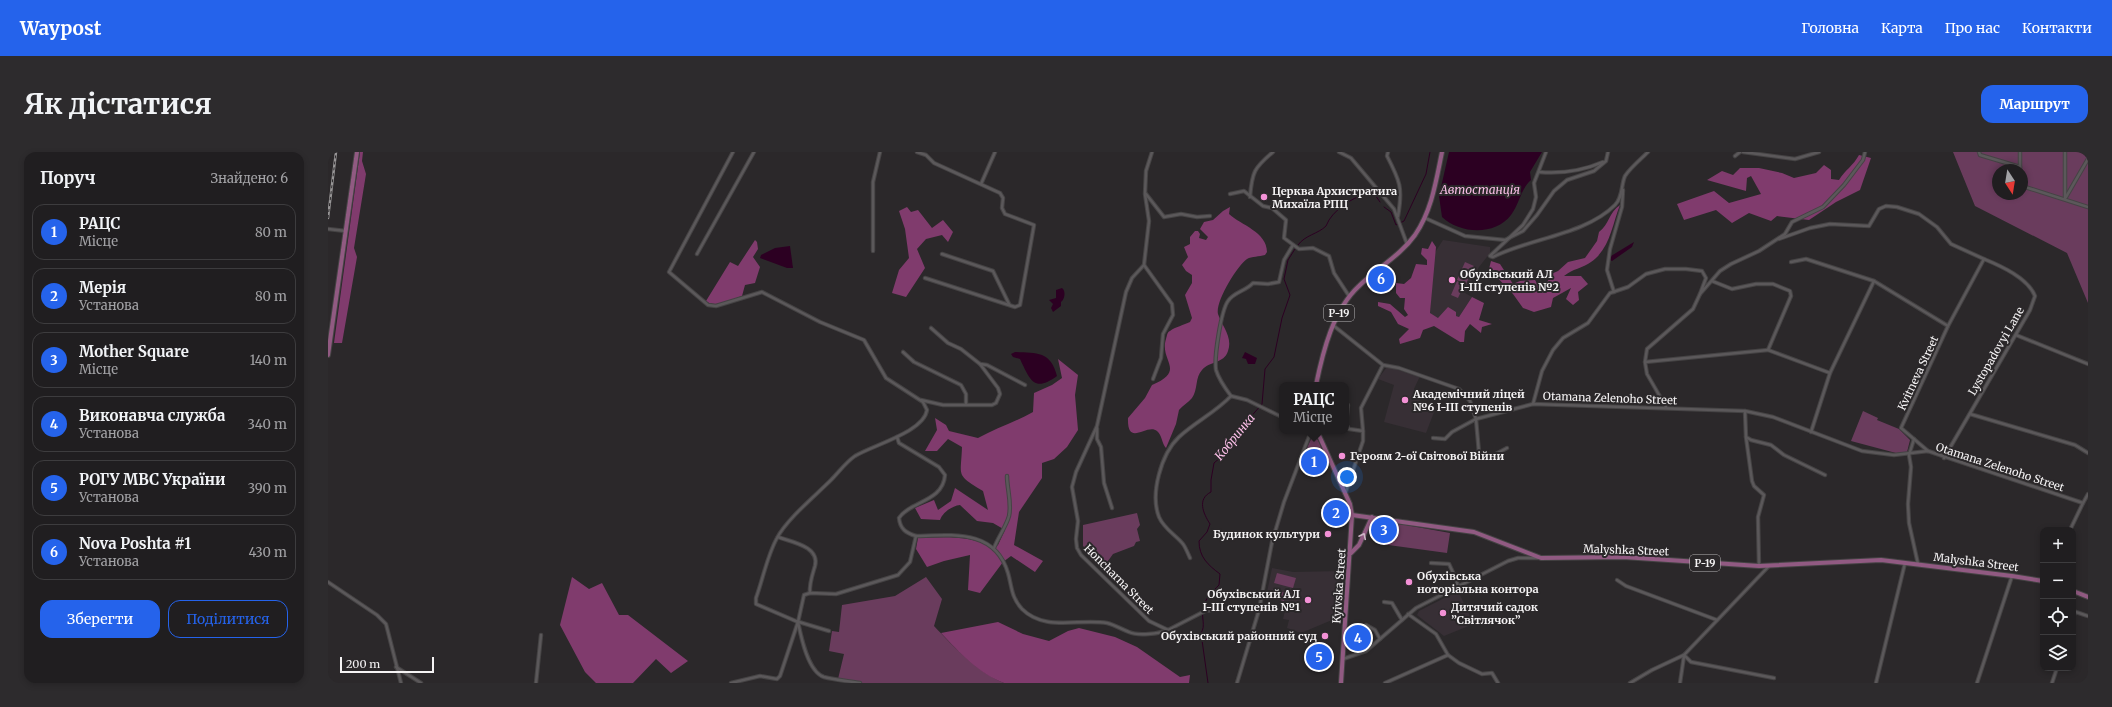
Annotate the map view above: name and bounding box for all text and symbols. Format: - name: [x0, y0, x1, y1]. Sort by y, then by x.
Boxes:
- text: Waypost: [20, 16, 101, 40]
- text: Головна: [1801, 19, 1859, 37]
- text: Карта: [1881, 19, 1923, 37]
- text: Про нас: [1945, 19, 2000, 37]
- text: Контакти: [2022, 19, 2092, 37]
- button: Маршрут: [1981, 85, 2088, 123]
- text: Як дістатися: [24, 86, 212, 122]
- north arrow: [1992, 164, 2028, 200]
- text: Поруч: [40, 167, 96, 189]
- text: Знайдено: 6: [211, 170, 288, 187]
- water label: Автостанція: [1439, 182, 1520, 197]
- place label: Церква Архистратига Михаїла РПЦ: [1272, 184, 1397, 211]
- marker: Церква Архистратига Михаїла РПЦ: [1259, 192, 1269, 202]
- text: РАЦС: [79, 214, 121, 233]
- text: 1: [51, 224, 57, 241]
- text: 80 m: [255, 224, 287, 241]
- text: Місце: [79, 233, 118, 250]
- pin: 6: [1368, 264, 1394, 294]
- place label: Обухівський АЛ І-ІІІ ступенів №2: [1460, 267, 1560, 294]
- marker: Обухівський АЛ І-ІІІ ступенів №2: [1447, 275, 1457, 285]
- text: Мерія: [79, 278, 126, 297]
- text: 2: [50, 288, 58, 305]
- text: 80 m: [255, 288, 287, 305]
- text: Установа: [79, 297, 139, 314]
- street label: Lystopadovyi Lane: [1965, 304, 2027, 398]
- road number: Р-19: [1324, 305, 1354, 321]
- street label: Kvitneva Street: [1895, 333, 1942, 412]
- text: Mother Square: [79, 342, 189, 361]
- text: 3: [50, 352, 58, 369]
- text: 140 m: [250, 352, 287, 369]
- text: Місце: [79, 361, 118, 378]
- popup: [1279, 382, 1349, 434]
- place label: Академічний ліцей №6 І-ІІІ ступенів: [1412, 387, 1525, 414]
- street label: Otamana Zelenoho Street: [1543, 389, 1678, 407]
- text: РАЦС: [1293, 390, 1335, 409]
- marker: Академічний ліцей №6 І-ІІІ ступенів: [1400, 395, 1410, 405]
- text: Виконавча служба: [79, 406, 225, 425]
- text: Місце: [1293, 409, 1332, 426]
- water label: Кобринка: [1211, 410, 1258, 463]
- text: 4: [50, 416, 58, 433]
- text: 340 m: [248, 416, 287, 433]
- text: Установа: [79, 425, 139, 442]
- street label: Otamana Zelenoho Street: [1934, 440, 2067, 495]
- pin: 1: [1301, 447, 1327, 477]
- place label: Героям 2-ої Світової Війни: [1350, 449, 1504, 463]
- marker: Героям 2-ої Світової Війни: [1337, 451, 1347, 461]
- your location: [1337, 467, 1357, 487]
- text: РОГУ МВС України: [79, 470, 226, 489]
- text: 5: [50, 480, 58, 497]
- text: 390 m: [248, 480, 287, 497]
- text: Установа: [79, 489, 139, 506]
- pin: 2: [1323, 498, 1349, 528]
- pin: 3: [1371, 515, 1397, 545]
- place label: Будинок культури: [1213, 527, 1320, 541]
- map controls: [2040, 527, 2076, 671]
- button: +: [2040, 527, 2076, 563]
- marker: Будинок культури: [1323, 529, 1333, 539]
- one-way arrow: [1358, 533, 1366, 541]
- text: Nova Poshta #1: [79, 534, 191, 553]
- street label: Honcharna Street: [1081, 541, 1157, 617]
- street label: Malyshka Street: [1583, 542, 1670, 559]
- text: 6: [50, 544, 58, 561]
- text: 430 m: [248, 544, 287, 561]
- street label: Kyivska Street: [1329, 547, 1349, 624]
- street label: Malyshka Street: [1933, 550, 2020, 574]
- text: Установа: [79, 553, 139, 570]
- road number: Р-19: [1690, 555, 1720, 571]
- button: −: [2040, 563, 2076, 599]
- place label: Обухівська ноторіальна контора: [1417, 569, 1539, 596]
- marker: Обухівська ноторіальна контора: [1404, 577, 1414, 587]
- place label: Обухівський АЛ І-ІІІ ступенів №1: [1202, 587, 1300, 614]
- marker: Обухівський АЛ І-ІІІ ступенів №1: [1303, 595, 1313, 605]
- button: locate: [2040, 599, 2076, 635]
- button: Зберегти: [40, 600, 160, 638]
- button: Поділитися: [168, 600, 288, 638]
- place label: Дитячий садок ”Світлячок”: [1451, 600, 1539, 627]
- marker: Дитячий садок ”Світлячок”: [1438, 608, 1448, 618]
- pin: 4: [1345, 623, 1371, 653]
- place label: Обухівський районний суд: [1161, 629, 1317, 643]
- marker: Обухівський районний суд: [1320, 631, 1330, 641]
- button: layers: [2040, 635, 2076, 671]
- pin: 5: [1306, 642, 1332, 672]
- scale bar: [340, 655, 434, 674]
- text: 200 m: [346, 657, 380, 671]

